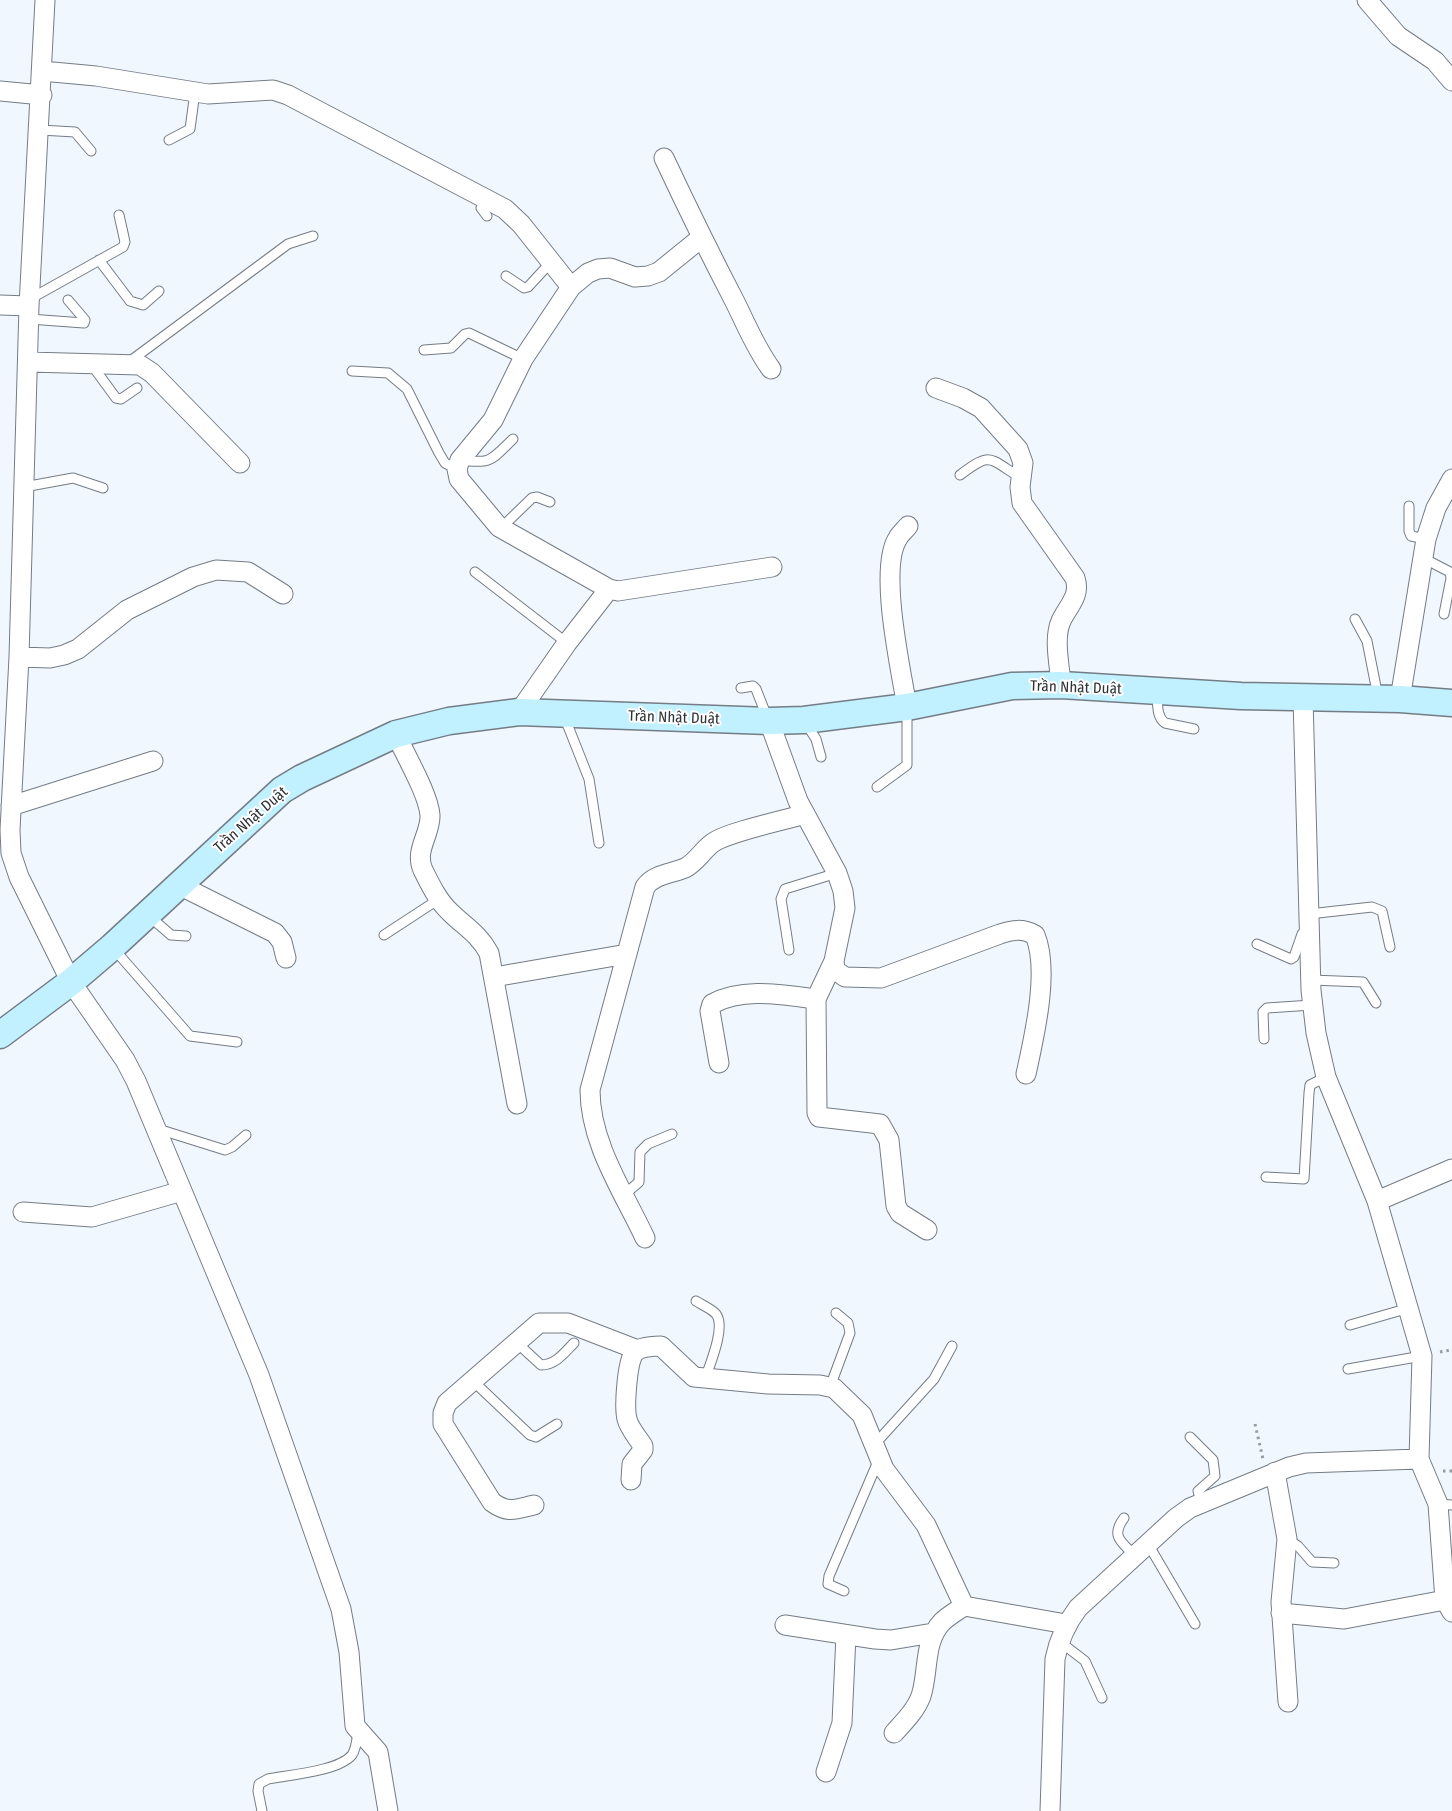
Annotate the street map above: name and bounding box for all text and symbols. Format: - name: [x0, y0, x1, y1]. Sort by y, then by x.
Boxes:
- street label: Trần Nhật Duật: [1030, 677, 1122, 699]
- street label: Trần Nhật Duật: [628, 707, 720, 729]
- street label: Trần Nhật Duật: [211, 783, 291, 857]

